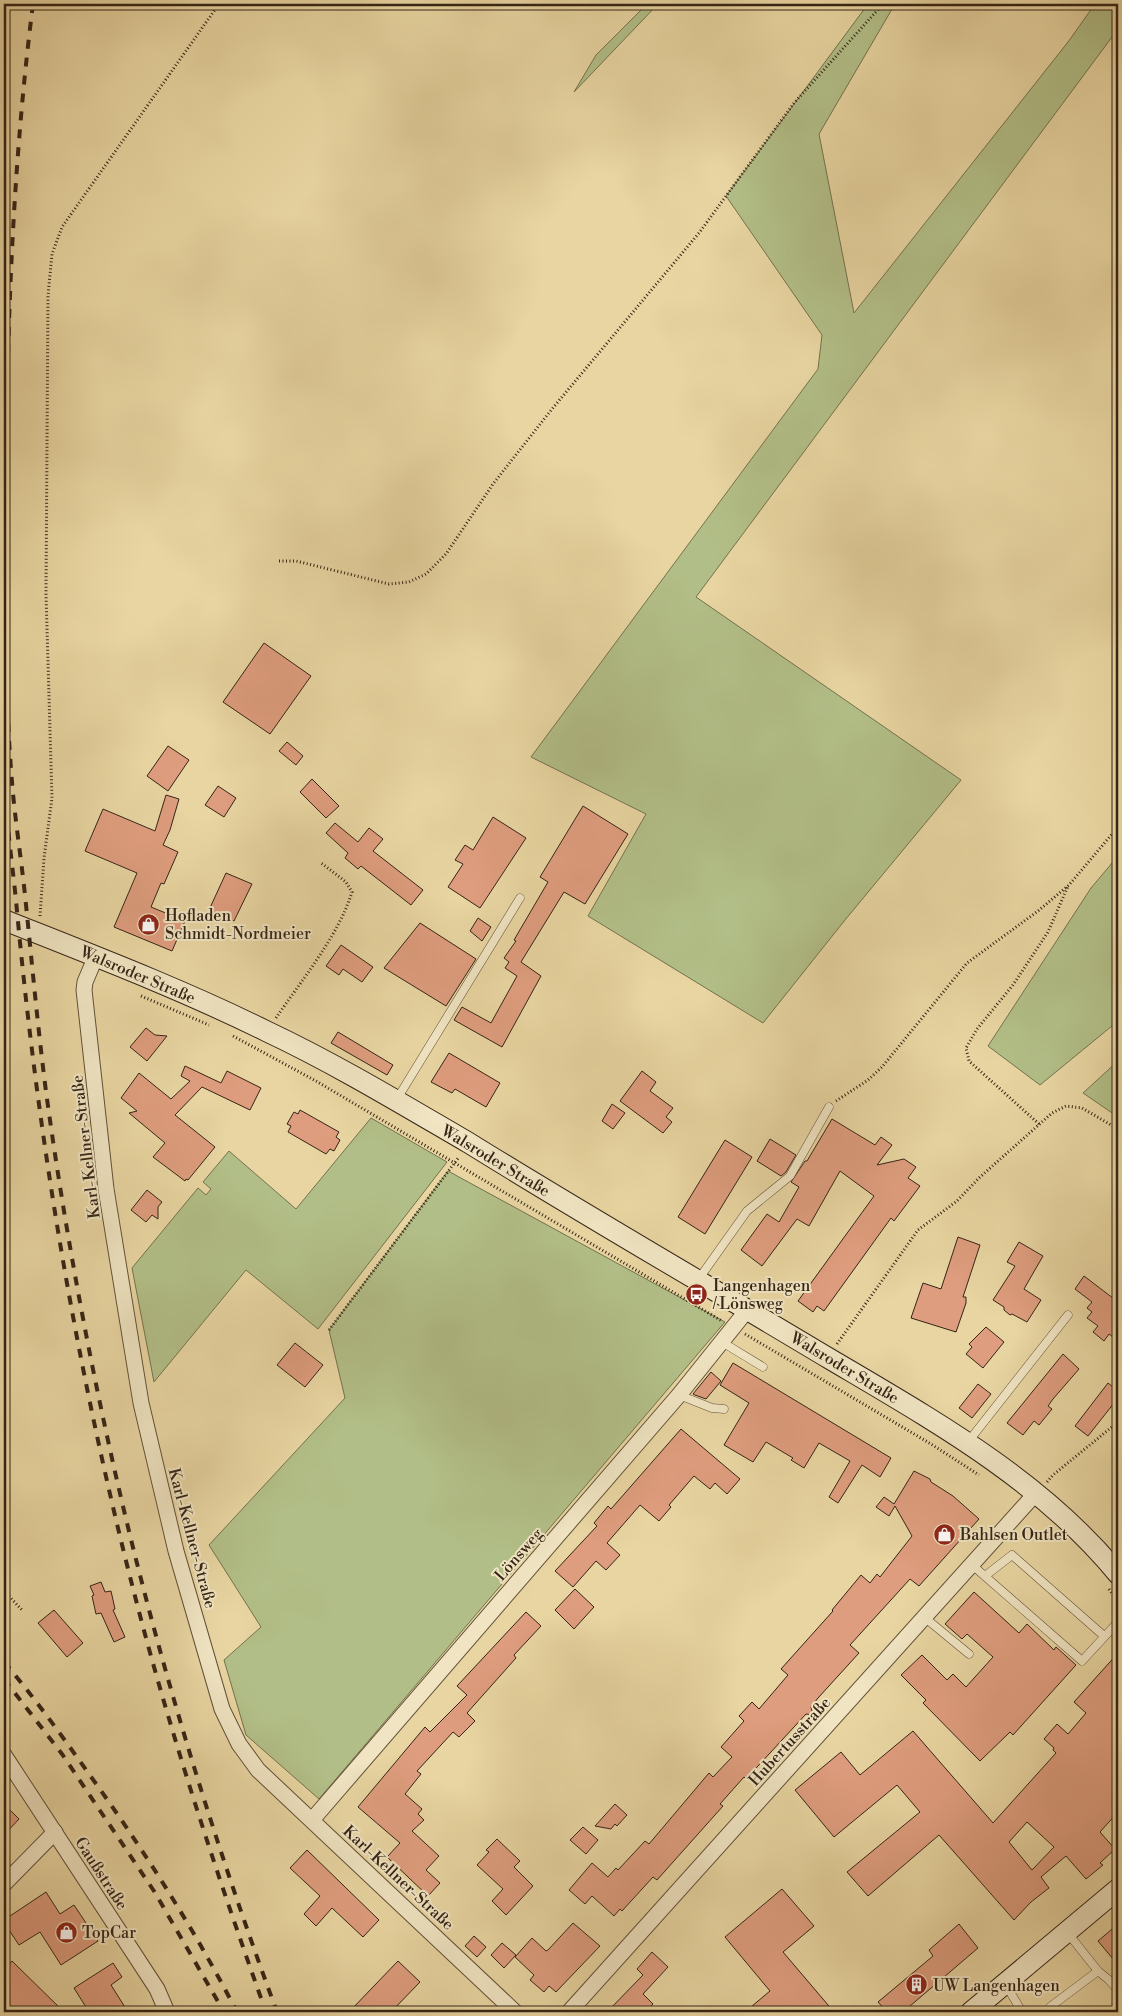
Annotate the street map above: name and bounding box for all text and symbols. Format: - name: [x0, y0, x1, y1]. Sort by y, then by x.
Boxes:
- place label: Hofladen Schmidt-Nordmeier: [165, 906, 311, 944]
- shop icon: Hofladen Schmidt-Nordmeier: [137, 912, 161, 936]
- street label: Walsroder Straße: [76, 941, 198, 1008]
- street label: Karl-Kellner-Straße: [67, 1074, 105, 1220]
- street label: Walsroder Straße: [437, 1120, 553, 1201]
- place label: Langenhagen / Lönsweg: [712, 1276, 811, 1314]
- bus stop icon: Langenhagen / Lönsweg: [685, 1282, 709, 1306]
- street label: Walsroder Straße: [786, 1327, 902, 1408]
- street label: Karl-Kellner-Straße: [164, 1466, 220, 1611]
- shop icon: Bahlsen Outlet: [932, 1522, 956, 1546]
- street label: Lönsweg: [490, 1524, 548, 1585]
- place label: Bahlsen Outlet: [959, 1525, 1068, 1545]
- street label: Hubertusstraße: [744, 1693, 835, 1790]
- street label: Karl-Kellner-Straße: [339, 1821, 458, 1934]
- street label: Gaußstraße: [70, 1833, 132, 1914]
- shop icon: TopCar: [54, 1920, 78, 1944]
- place label: TopCar: [82, 1923, 136, 1943]
- building icon: UW Langenhagen: [905, 1973, 929, 1997]
- place label: UW Langenhagen: [933, 1976, 1060, 1996]

